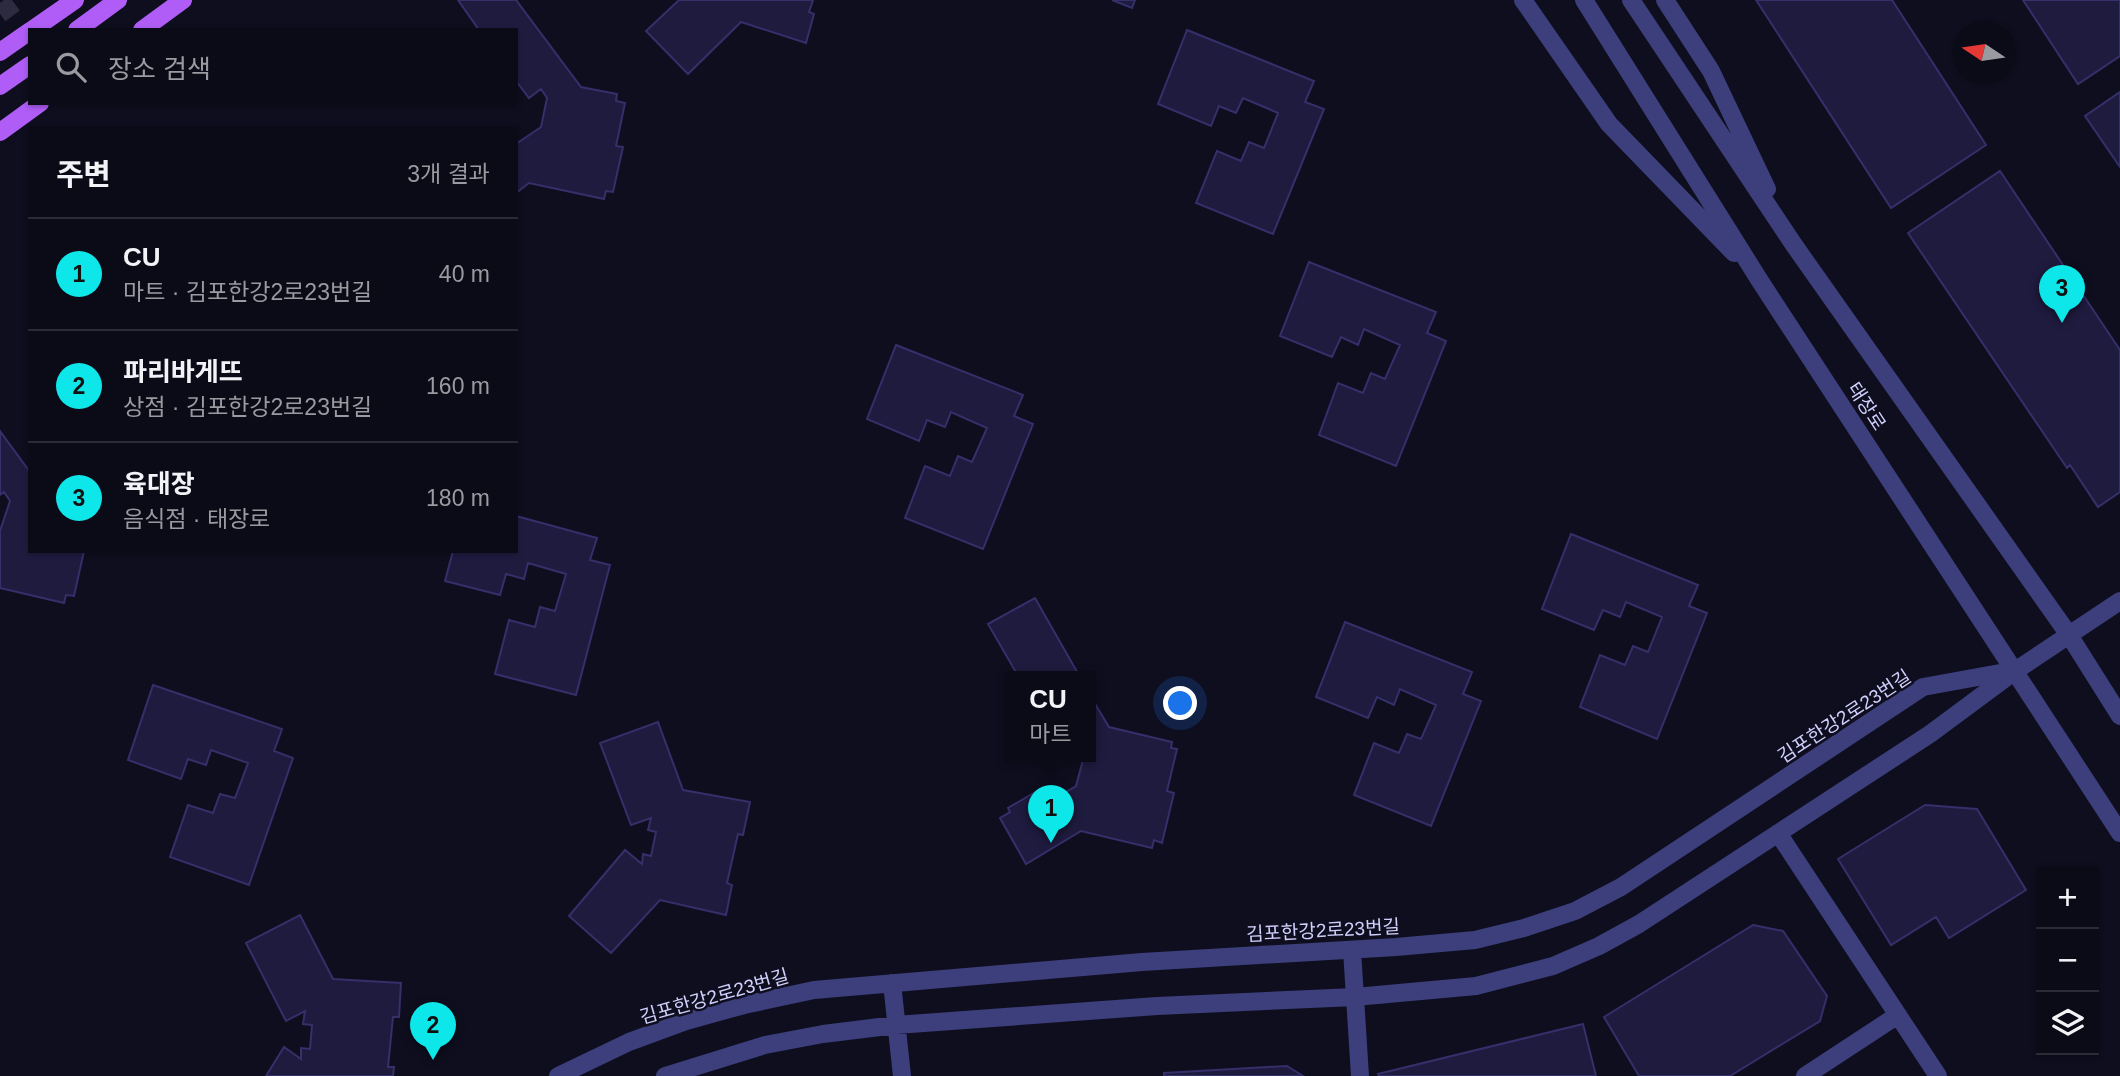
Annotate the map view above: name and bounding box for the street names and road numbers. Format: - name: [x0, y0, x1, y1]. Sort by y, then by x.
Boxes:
- street label: 태장로: [1843, 379, 1890, 434]
- street label: 김포한강2로23번길: [1774, 666, 1915, 767]
- street label: 김포한강2로23번길: [1246, 916, 1401, 945]
- street label: 김포한강2로23번길: [637, 965, 791, 1028]

